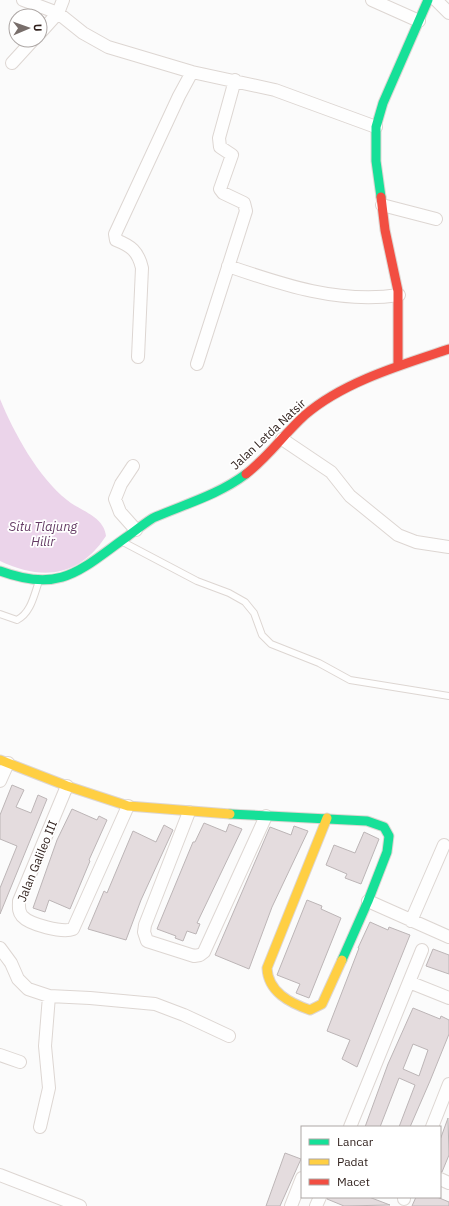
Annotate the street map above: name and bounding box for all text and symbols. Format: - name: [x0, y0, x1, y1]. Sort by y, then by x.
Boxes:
- north arrow: [8, 8, 48, 48]
- text: U: [31, 24, 45, 32]
- street label: Jalan Letda Natsir: [227, 395, 309, 473]
- water label: Situ Tlajung Hilir: [9, 518, 79, 550]
- street label: Jalan Galileo III: [14, 818, 60, 904]
- legend: [301, 1126, 441, 1198]
- text: Lancar: [337, 1134, 374, 1149]
- text: Padat: [337, 1154, 368, 1169]
- text: Macet: [337, 1174, 370, 1189]

